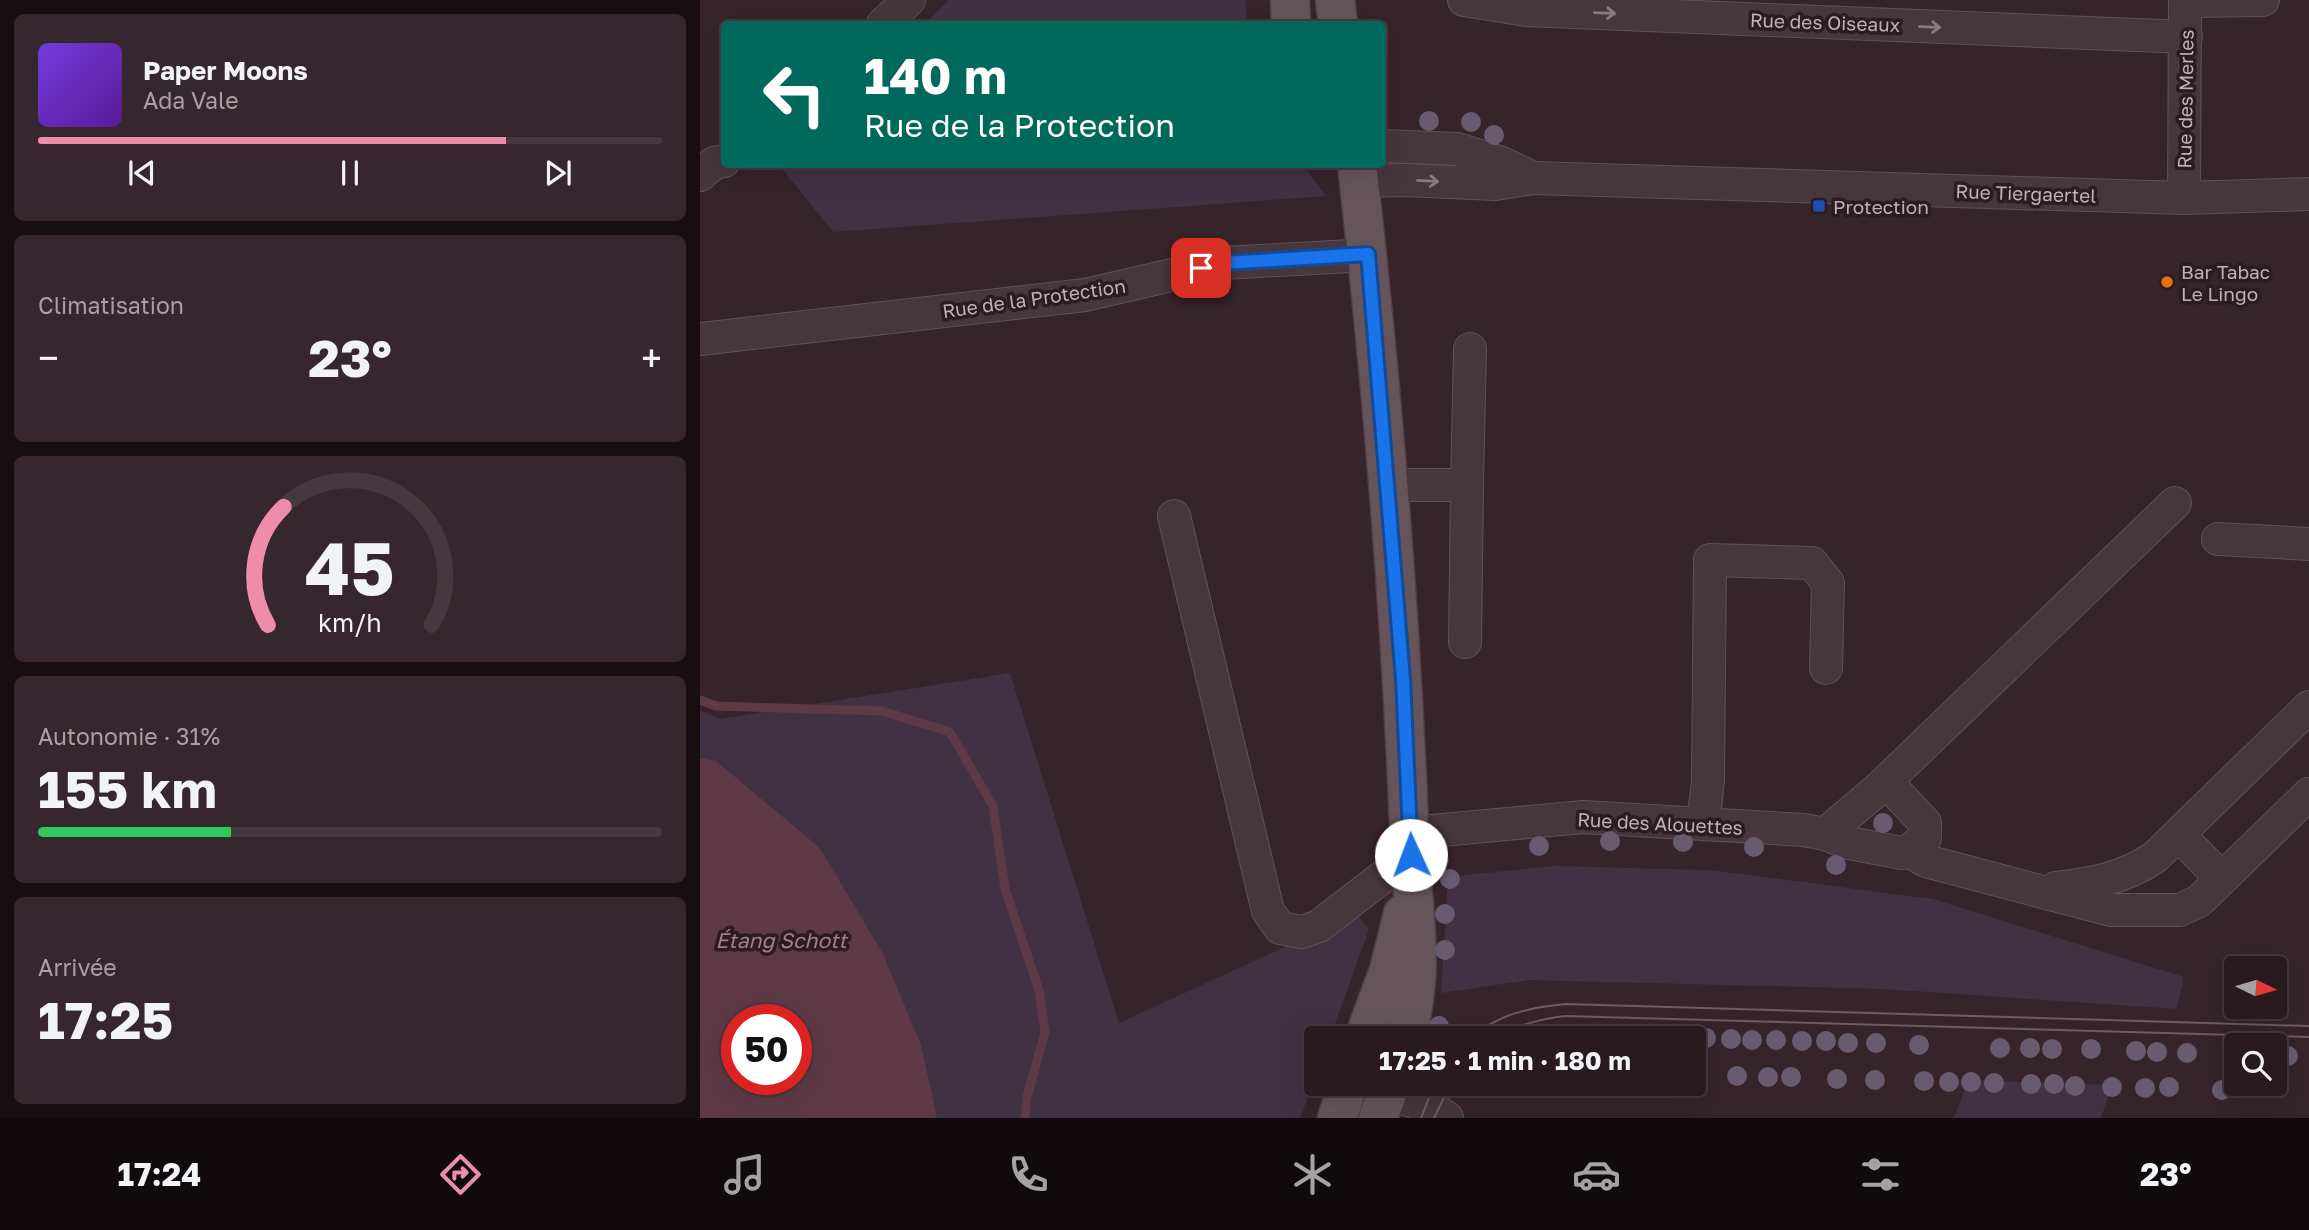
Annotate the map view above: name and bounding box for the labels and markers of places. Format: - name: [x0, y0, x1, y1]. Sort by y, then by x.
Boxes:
- place label: Protection: [1833, 195, 1929, 218]
- marker: Protection: [1811, 198, 1827, 214]
- pin: [1171, 238, 1231, 298]
- place label: Bar Tabac Le Lingo: [2181, 260, 2270, 305]
- marker: Bar Tabac Le Lingo: [2159, 274, 2175, 290]

